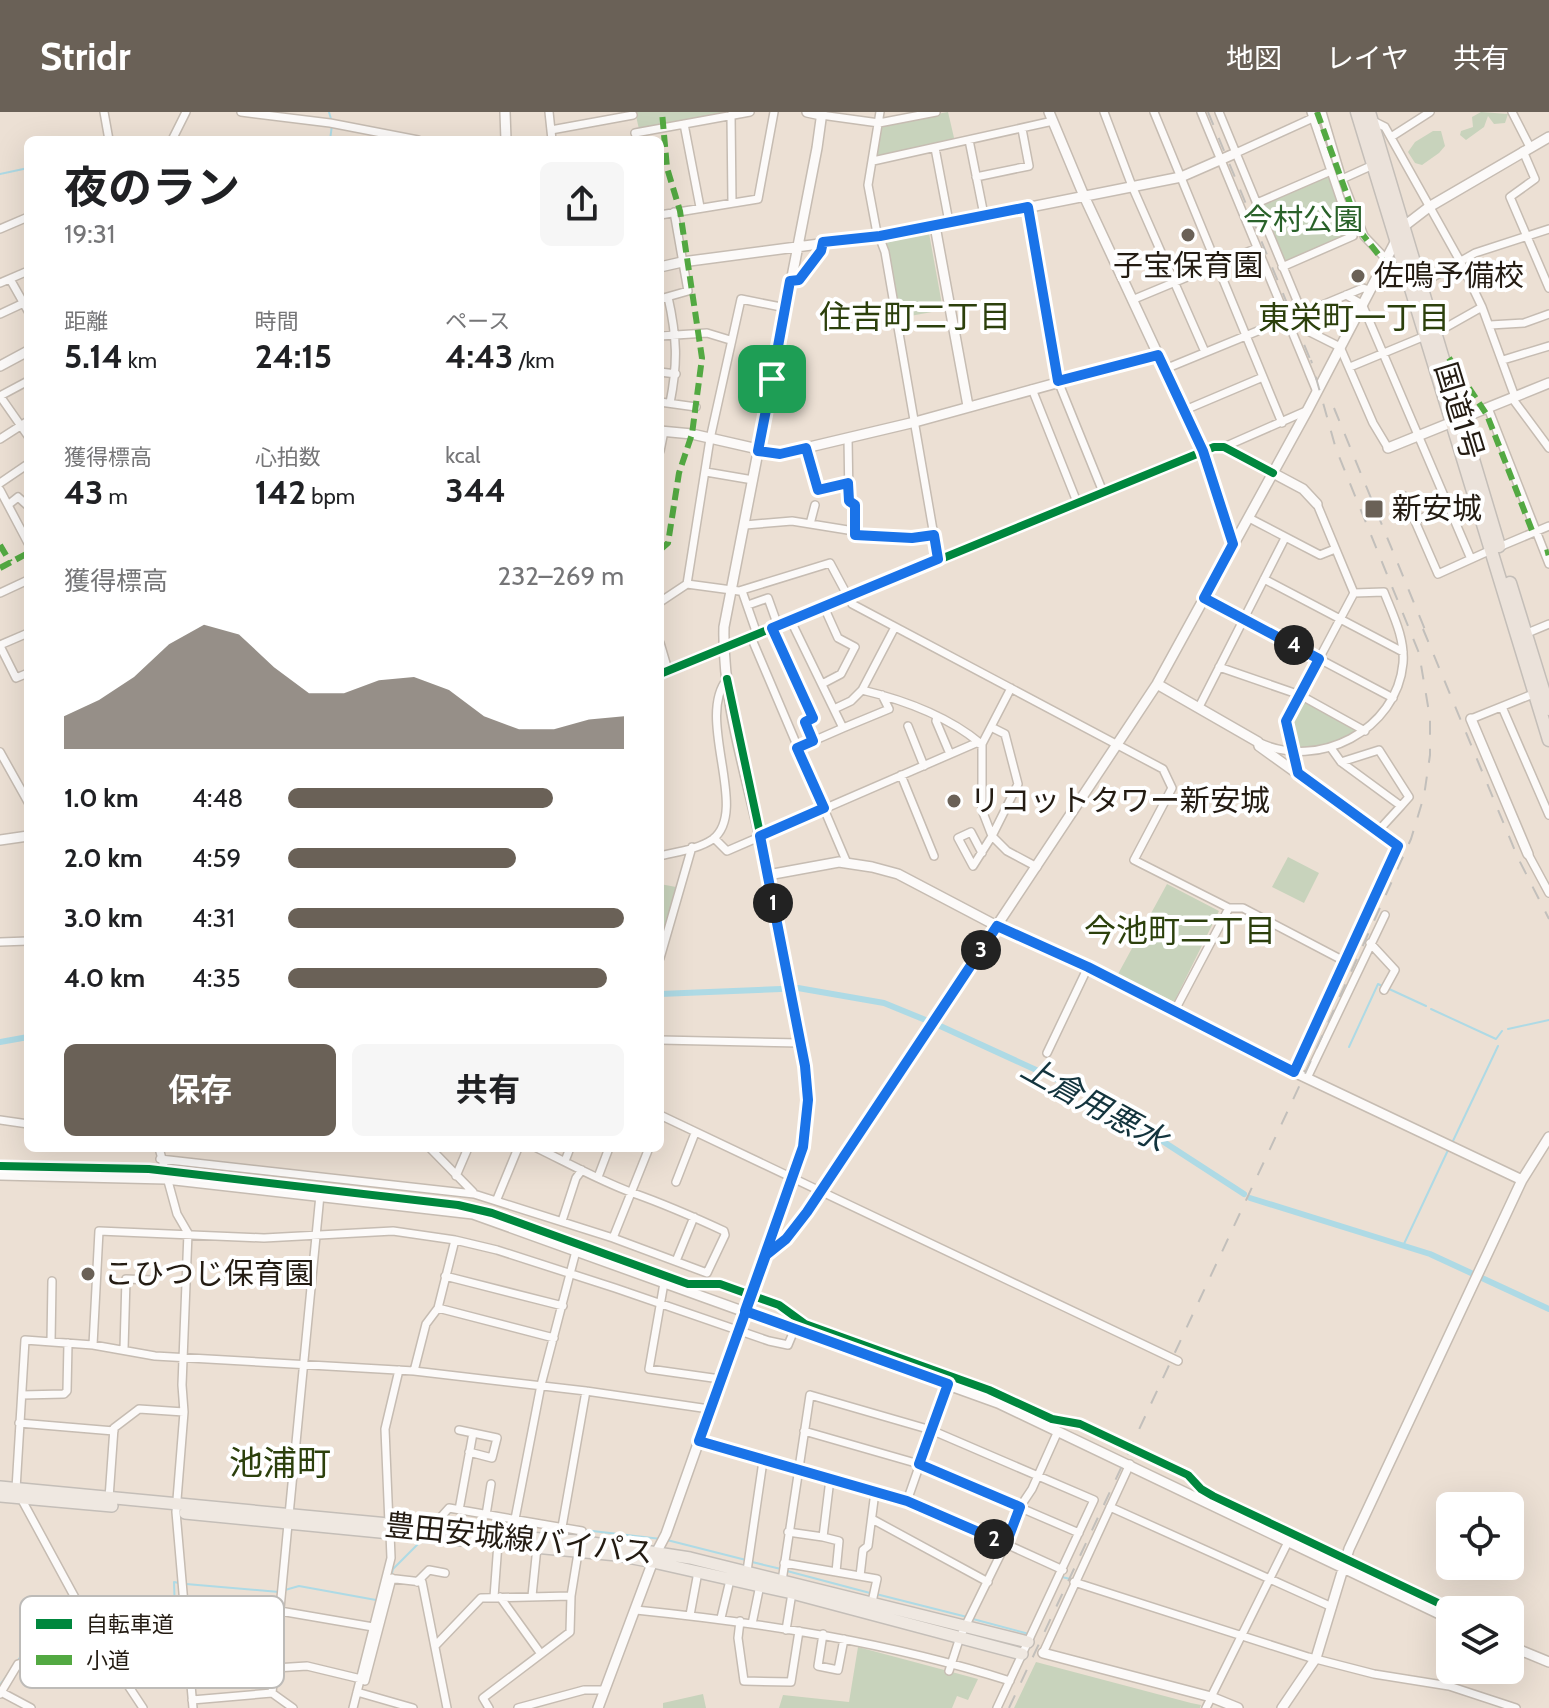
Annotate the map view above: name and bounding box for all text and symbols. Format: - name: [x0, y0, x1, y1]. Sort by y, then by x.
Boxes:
- text: Stridr: [40, 33, 131, 80]
- text: 地図: [1226, 41, 1282, 75]
- text: レイヤ: [1326, 41, 1409, 75]
- text: 共有: [1453, 41, 1509, 75]
- text: 夜のラン: [64, 161, 240, 214]
- button: share: [540, 162, 624, 246]
- park label: 今村公園: [1243, 201, 1363, 238]
- text: 19:31: [64, 218, 115, 250]
- marker: 子宝保育園: [1179, 226, 1197, 244]
- place label: 子宝保育園: [1113, 247, 1263, 284]
- place label: 佐鳴予備校: [1374, 257, 1524, 294]
- marker: 佐鳴予備校: [1349, 267, 1367, 285]
- district label: 住吉町二丁目: [819, 297, 1011, 336]
- district label: 東栄町一丁目: [1258, 298, 1450, 337]
- text: 距離: [64, 308, 108, 335]
- text: 時間: [255, 308, 299, 335]
- text: ペース: [445, 308, 510, 335]
- text: 5.14: [64, 335, 123, 377]
- text: 24:15: [255, 335, 332, 377]
- text: 4:43: [445, 335, 513, 377]
- pin: [738, 345, 806, 413]
- text: km: [123, 347, 157, 374]
- text: /km: [513, 347, 555, 374]
- icon: arrive: [750, 357, 794, 401]
- street label: 国道1号: [1427, 358, 1492, 464]
- text: kcal: [445, 442, 480, 469]
- text: 獲得標高: [64, 444, 152, 471]
- text: 心拍数: [255, 444, 321, 471]
- text: 344: [445, 469, 506, 511]
- text: 43: [64, 471, 103, 513]
- text: 142: [255, 471, 306, 513]
- text: m: [103, 483, 128, 510]
- text: bpm: [306, 483, 355, 510]
- place label: 新安城: [1392, 490, 1482, 527]
- marker: 新安城: [1363, 498, 1385, 520]
- text: 232–269 m: [498, 560, 624, 592]
- text: 獲得標高: [64, 565, 168, 597]
- pin: 4: [1274, 625, 1314, 665]
- text: 4: [1287, 631, 1301, 658]
- text: 1.0 km: [64, 782, 139, 814]
- text: 4:48: [192, 782, 243, 814]
- place label: リコットタワー新安城: [970, 782, 1270, 819]
- marker: リコットタワー新安城: [945, 792, 963, 810]
- text: 2.0 km: [64, 842, 143, 874]
- text: 4:59: [192, 842, 241, 874]
- pin: 1: [753, 883, 793, 923]
- text: 1: [769, 889, 777, 916]
- text: 3.0 km: [64, 902, 143, 934]
- text: 4:31: [192, 902, 235, 934]
- district label: 今池町二丁目: [1084, 911, 1276, 950]
- pin: 3: [961, 930, 1001, 970]
- text: 3: [975, 936, 987, 963]
- text: 4.0 km: [64, 962, 145, 994]
- text: 4:35: [192, 962, 241, 994]
- button: 保存: [64, 1044, 336, 1136]
- button: 共有: [352, 1044, 624, 1136]
- water label: 上倉用悪水: [1015, 1048, 1176, 1161]
- place label: こひつじ保育園: [104, 1255, 314, 1292]
- marker: こひつじ保育園: [79, 1265, 97, 1283]
- district label: 池浦町: [229, 1442, 331, 1484]
- map controls: [1436, 1492, 1524, 1684]
- button: locate: [1436, 1492, 1524, 1580]
- street label: 豊田安城線バイパス: [383, 1506, 655, 1571]
- pin: 2: [974, 1519, 1014, 1559]
- text: 2: [988, 1525, 1000, 1552]
- legend: [20, 1596, 284, 1688]
- button: layers: [1436, 1596, 1524, 1684]
- text: 自転車道: [86, 1611, 174, 1638]
- text: 小道: [86, 1647, 130, 1674]

